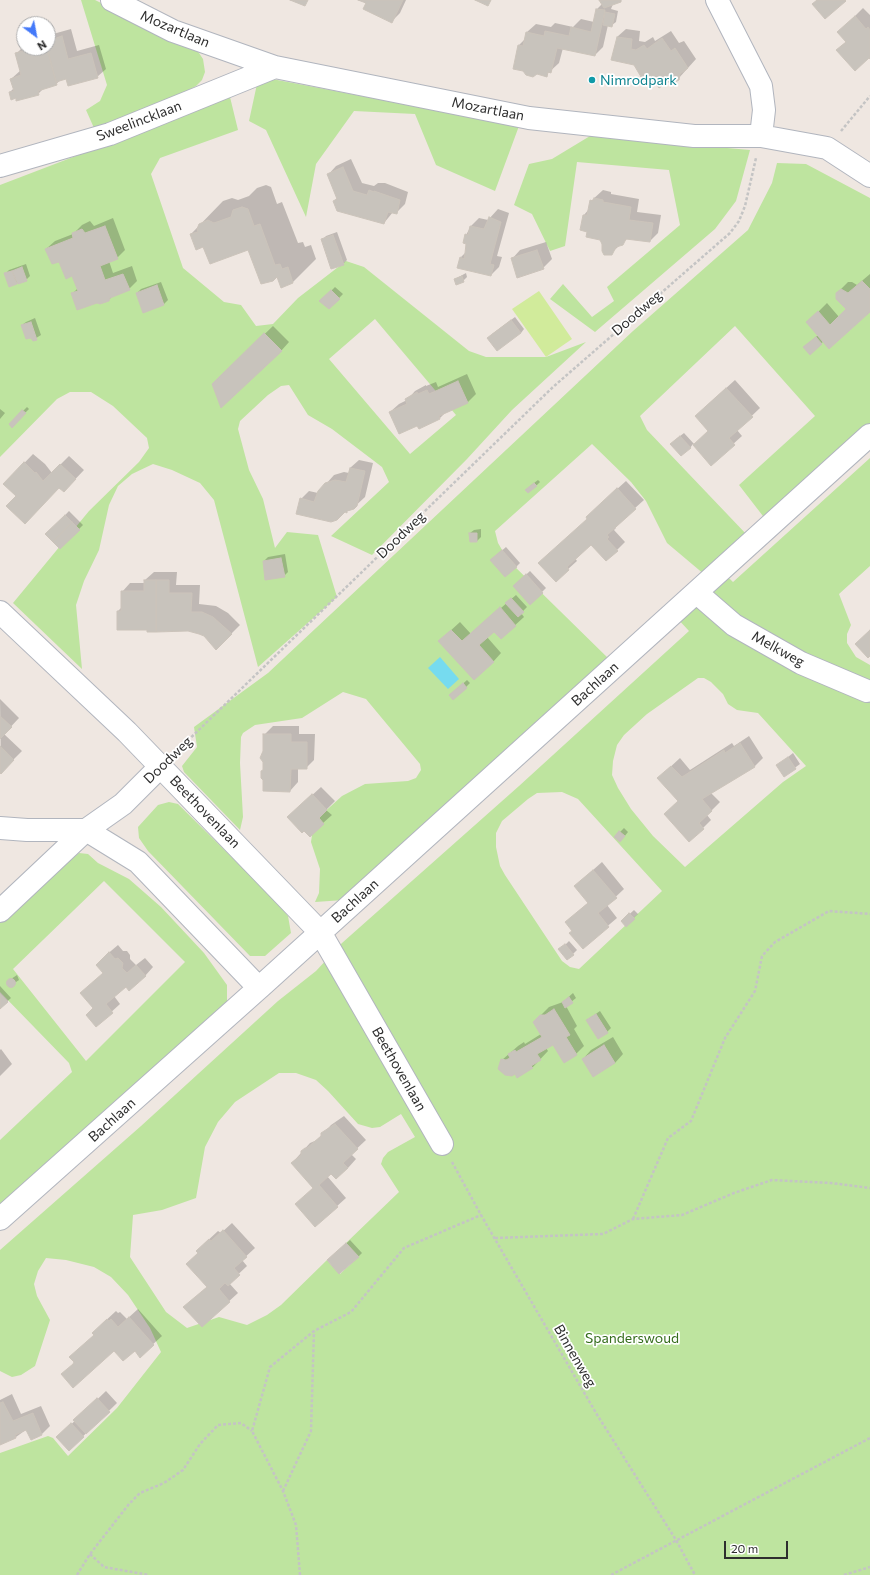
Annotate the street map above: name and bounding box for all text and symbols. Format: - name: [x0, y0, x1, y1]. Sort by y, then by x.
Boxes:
- street label: Mozartlaan: [138, 7, 212, 51]
- north arrow: [16, 16, 56, 56]
- text: N: [35, 38, 49, 53]
- place label: Nimrodpark: [600, 72, 677, 88]
- marker: Nimrodpark: [587, 75, 597, 85]
- street label: Mozartlaan: [450, 94, 526, 124]
- street label: Sweelincklaan: [94, 97, 184, 145]
- street label: Doodweg: [608, 287, 666, 339]
- street label: Doodweg: [373, 508, 429, 562]
- street label: Melkweg: [749, 628, 807, 670]
- street label: Bachlaan: [568, 659, 622, 709]
- street label: Doodweg: [140, 733, 196, 787]
- street label: Beethovenlaan: [166, 772, 244, 852]
- street label: Bachlaan: [328, 876, 382, 926]
- street label: Beethovenlaan: [368, 1024, 430, 1114]
- street label: Bachlaan: [85, 1095, 139, 1145]
- street label: Binnenweg: [550, 1322, 600, 1390]
- park label: Spanderswoud: [585, 1330, 679, 1346]
- scale bar: [726, 1533, 790, 1559]
- text: 20 m: [731, 1541, 758, 1555]

